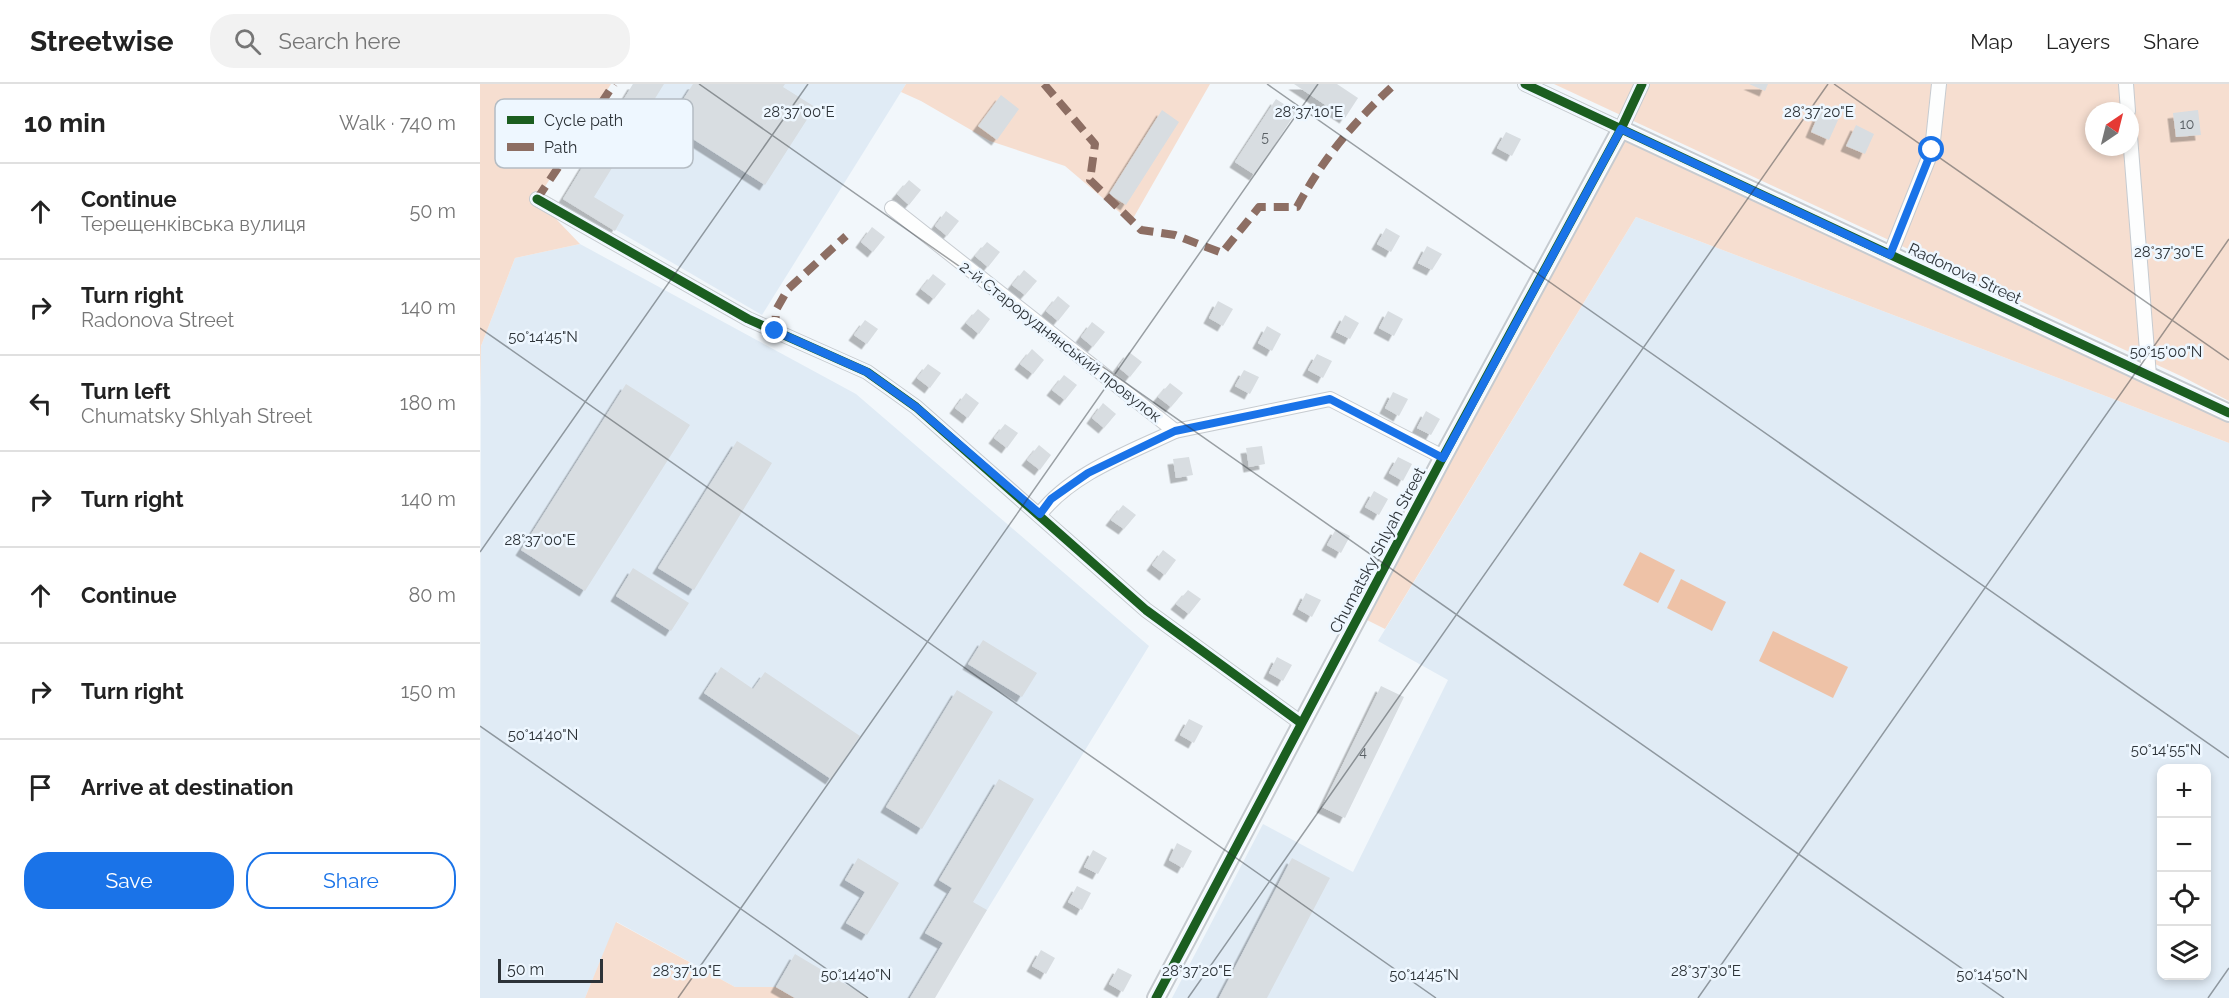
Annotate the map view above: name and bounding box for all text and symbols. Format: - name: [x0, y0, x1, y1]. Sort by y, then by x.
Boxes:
- search box: [210, 14, 630, 68]
- text: Streetwise: [30, 25, 174, 58]
- icon: search: [231, 25, 264, 58]
- text: Search here: [279, 28, 401, 54]
- text: Map: [1970, 29, 2013, 54]
- text: Layers: [2046, 29, 2110, 54]
- text: Share: [2143, 29, 2199, 54]
- legend: [495, 99, 693, 168]
- north arrow: [2085, 102, 2139, 156]
- text: 28°37'00"E: [763, 103, 835, 121]
- text: 28°37'10"E: [1275, 103, 1343, 121]
- text: 28°37'20"E: [1784, 103, 1854, 121]
- text: 10 min: [24, 108, 106, 138]
- text: Walk · 740 m: [339, 111, 456, 135]
- text: Cycle path: [544, 111, 623, 130]
- house number: 10: [2180, 116, 2194, 132]
- house number: 5: [1261, 129, 1269, 145]
- route start: [1918, 136, 1944, 162]
- text: Path: [544, 138, 577, 157]
- text: Continue: [81, 186, 177, 212]
- icon: ahead: [24, 195, 57, 228]
- text: 50 m: [409, 199, 456, 223]
- text: Терещенківська вулиця: [81, 212, 306, 236]
- street label: Radonova Street: [1905, 239, 2025, 308]
- text: 28°37'30"E: [2134, 243, 2204, 261]
- street label: 2-й Староруднянський провулок: [956, 257, 1165, 426]
- text: Turn right: [81, 282, 184, 308]
- icon: right: [24, 291, 57, 324]
- text: 140 m: [401, 295, 456, 319]
- text: Radonova Street: [81, 308, 234, 332]
- route end: [761, 317, 787, 343]
- text: 50°14'45"N: [508, 328, 578, 346]
- text: 50°15'00"N: [2130, 343, 2202, 361]
- text: Turn left: [81, 378, 171, 404]
- icon: left: [24, 387, 57, 420]
- text: 180 m: [400, 391, 456, 415]
- text: Chumatsky Shlyah Street: [81, 404, 312, 428]
- street label: Chumatsky Shlyah Street: [1326, 463, 1430, 636]
- icon: right: [24, 483, 57, 516]
- text: Turn right: [81, 486, 184, 512]
- text: 140 m: [401, 487, 456, 511]
- text: 28°37'00"E: [504, 531, 576, 549]
- icon: ahead: [24, 579, 57, 612]
- text: Continue: [81, 582, 177, 608]
- text: 80 m: [408, 583, 456, 607]
- icon: right: [24, 675, 57, 708]
- text: Turn right: [81, 678, 184, 704]
- text: 150 m: [401, 679, 456, 703]
- text: 50°14'40"N: [508, 726, 578, 744]
- text: 50°14'55"N: [2131, 741, 2201, 759]
- house number: 4: [1359, 744, 1367, 760]
- map controls: [2157, 764, 2211, 980]
- button: +: [2157, 764, 2211, 818]
- icon: arrive: [24, 771, 57, 804]
- text: Arrive at destination: [81, 774, 294, 800]
- button: −: [2157, 818, 2211, 872]
- button: Save: [24, 852, 234, 909]
- button: Share: [246, 852, 456, 909]
- button: locate: [2157, 872, 2211, 926]
- button: layers: [2157, 926, 2211, 980]
- scale bar: [498, 956, 603, 984]
- text: 50 m: [507, 960, 544, 979]
- text: 28°37'10"E: [653, 962, 721, 980]
- text: 28°37'20"E: [1162, 962, 1232, 980]
- text: 28°37'30"E: [1671, 962, 1741, 980]
- text: 50°14'40"N: [821, 966, 891, 984]
- text: 50°14'45"N: [1389, 966, 1459, 984]
- text: 50°14'50"N: [1956, 966, 2028, 984]

